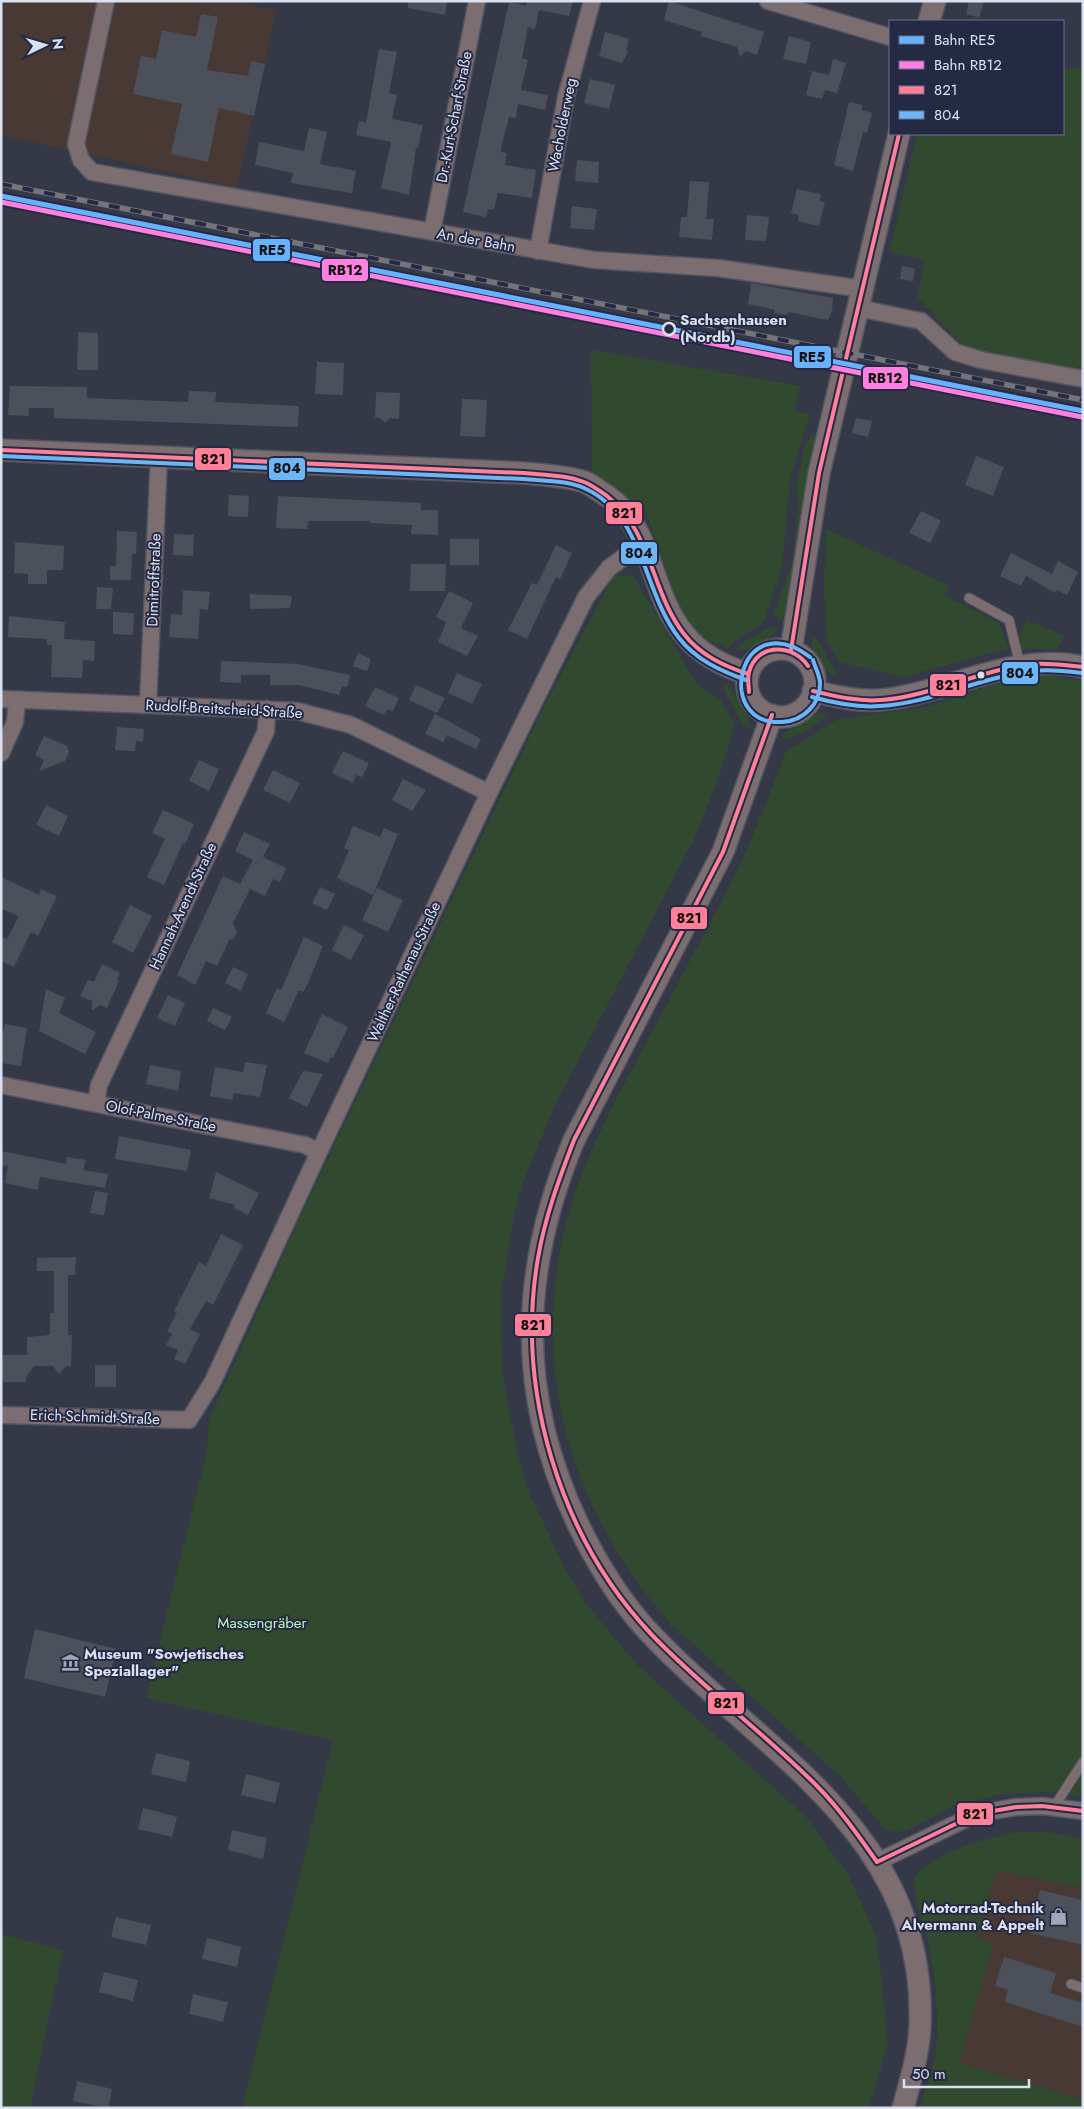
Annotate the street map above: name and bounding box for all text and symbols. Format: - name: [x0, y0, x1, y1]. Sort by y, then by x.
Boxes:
- north arrow: [20, 20, 70, 70]
- legend: [889, 20, 1064, 135]
- text: Bahn RE5: [934, 29, 995, 51]
- text: N: [48, 37, 68, 50]
- street label: Dr.-Kurt-Scharf-Straße: [430, 49, 478, 185]
- text: Bahn RB12: [934, 54, 1002, 76]
- street label: Wacholderweg: [542, 76, 582, 174]
- text: 821: [934, 79, 957, 101]
- text: 804: [934, 104, 960, 126]
- street label: An der Bahn: [435, 222, 517, 258]
- line badge: RE5: [252, 238, 291, 262]
- text: RE5: [259, 240, 285, 260]
- line badge: RB12: [321, 258, 369, 282]
- text: RB12: [328, 260, 362, 280]
- place label: Sachsenhausen (Nordb): [680, 309, 787, 348]
- marker: Sachsenhausen (Nordb): [662, 322, 676, 336]
- line badge: RE5: [793, 345, 832, 369]
- text: RE5: [799, 347, 825, 367]
- line badge: RB12: [862, 366, 909, 390]
- text: RB12: [868, 368, 902, 388]
- line badge: 821: [194, 447, 232, 471]
- text: 821: [200, 449, 226, 469]
- line badge: 804: [268, 457, 306, 481]
- text: 804: [273, 458, 301, 478]
- line badge: 821: [605, 501, 643, 525]
- text: 821: [611, 503, 637, 523]
- street label: Dimitroffstraße: [141, 533, 167, 627]
- line badge: 804: [620, 541, 658, 565]
- text: 804: [625, 543, 653, 563]
- line badge: 804: [1001, 661, 1039, 685]
- text: 804: [1006, 663, 1034, 683]
- unlabelled marker: [976, 670, 986, 680]
- line badge: 821: [929, 673, 967, 697]
- text: 821: [935, 675, 961, 695]
- street label: Rudolf-Breitscheid-Straße: [145, 694, 303, 724]
- street label: Hannah-Arendt-Straße: [144, 839, 222, 973]
- street label: Walther-Rathenau-Straße: [362, 898, 446, 1046]
- line badge: 821: [670, 906, 708, 930]
- text: 821: [676, 908, 702, 928]
- street label: Olof-Palme-Straße: [104, 1094, 218, 1138]
- line badge: 821: [514, 1313, 552, 1337]
- text: 821: [520, 1315, 546, 1335]
- street label: Erich-Schmidt-Straße: [30, 1404, 161, 1430]
- park label: Massengräber: [217, 1612, 308, 1634]
- place label: Museum "Sowjetisches Speziallager": [84, 1643, 244, 1682]
- museum icon: Museum "Sowjetisches Speziallager": [60, 1653, 80, 1673]
- line badge: 821: [707, 1691, 745, 1715]
- text: 821: [713, 1693, 739, 1713]
- line badge: 821: [956, 1802, 994, 1826]
- text: 821: [962, 1804, 988, 1824]
- place label: Motorrad-Technik Alvermann & Appelt: [901, 1897, 1044, 1936]
- shop icon: Motorrad-Technik Alvermann & Appelt: [1048, 1907, 1068, 1927]
- scale bar: [904, 2056, 1029, 2088]
- text: 50 m: [912, 2063, 946, 2085]

